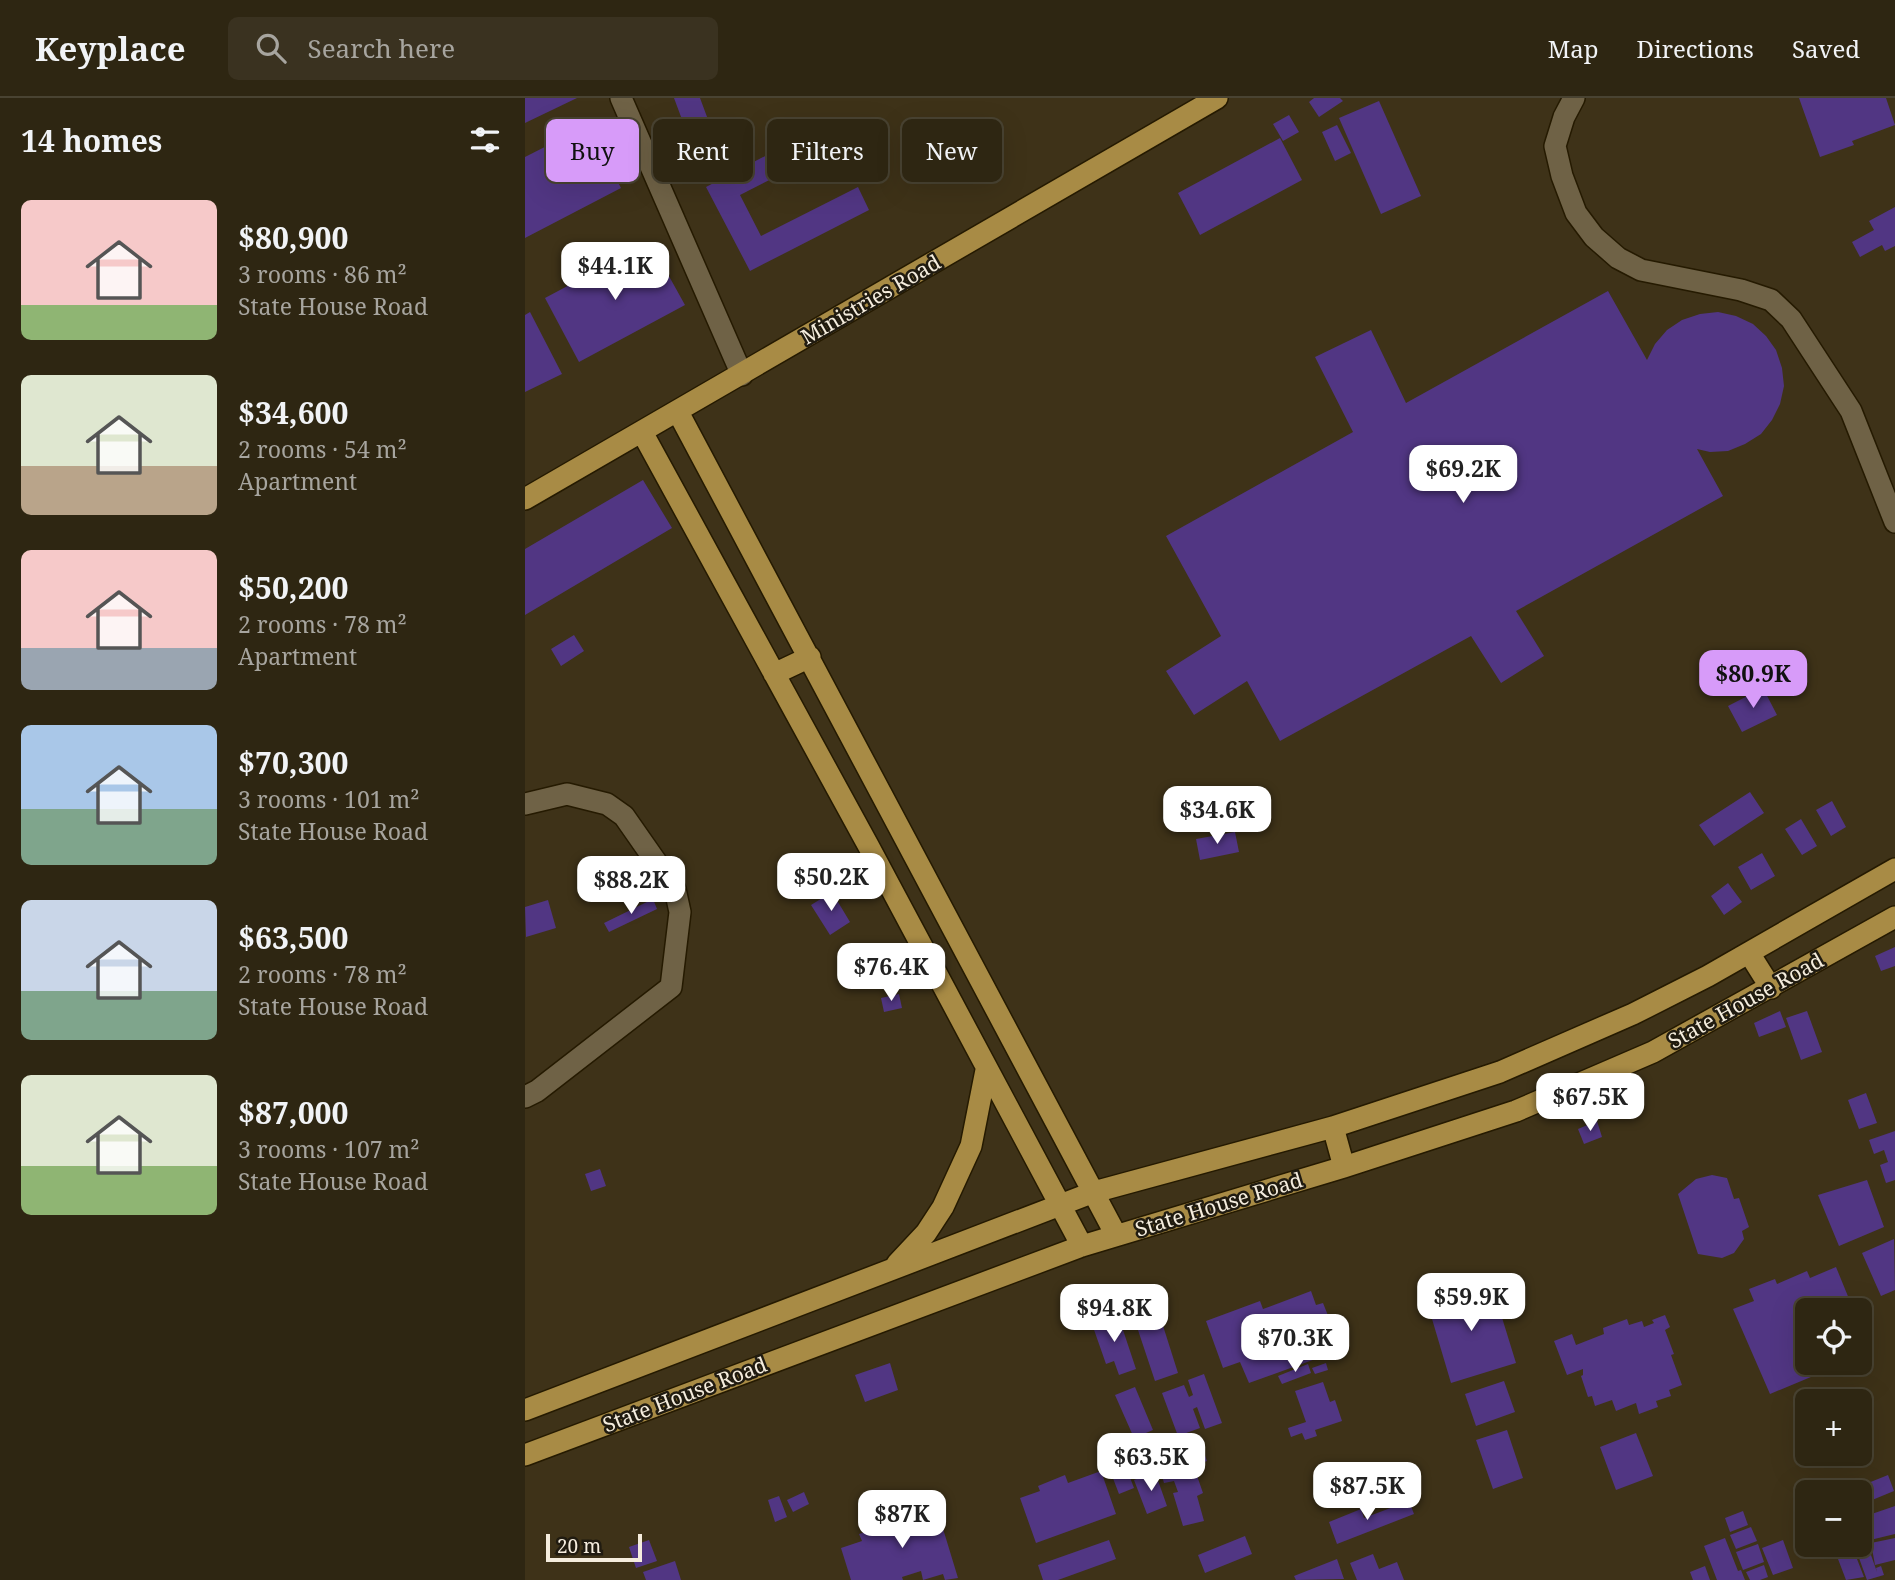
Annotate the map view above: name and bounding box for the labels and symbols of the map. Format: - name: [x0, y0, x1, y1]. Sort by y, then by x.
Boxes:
- pin: $44.1K: [558, 242, 672, 302]
- street label: Ministries Road: [796, 248, 946, 350]
- pin: $69.2K: [1406, 446, 1520, 505]
- pin: $80.9K: [1696, 650, 1810, 710]
- pin: $34.6K: [1160, 786, 1274, 846]
- pin: $50.2K: [774, 854, 888, 913]
- pin: $88.2K: [574, 856, 688, 916]
- pin: $76.4K: [834, 944, 948, 1003]
- street label: State House Road: [1663, 946, 1828, 1054]
- pin: $67.5K: [1533, 1074, 1647, 1133]
- street label: State House Road: [1132, 1165, 1306, 1243]
- pin: $59.9K: [1414, 1274, 1528, 1333]
- pin: $94.8K: [1057, 1284, 1171, 1344]
- pin: $70.3K: [1238, 1314, 1352, 1374]
- street label: State House Road: [599, 1350, 771, 1438]
- pin: $63.5K: [1094, 1434, 1208, 1493]
- pin: $87.5K: [1310, 1462, 1424, 1522]
- pin: $87K: [861, 1490, 943, 1550]
- scale bar: [546, 1531, 642, 1563]

